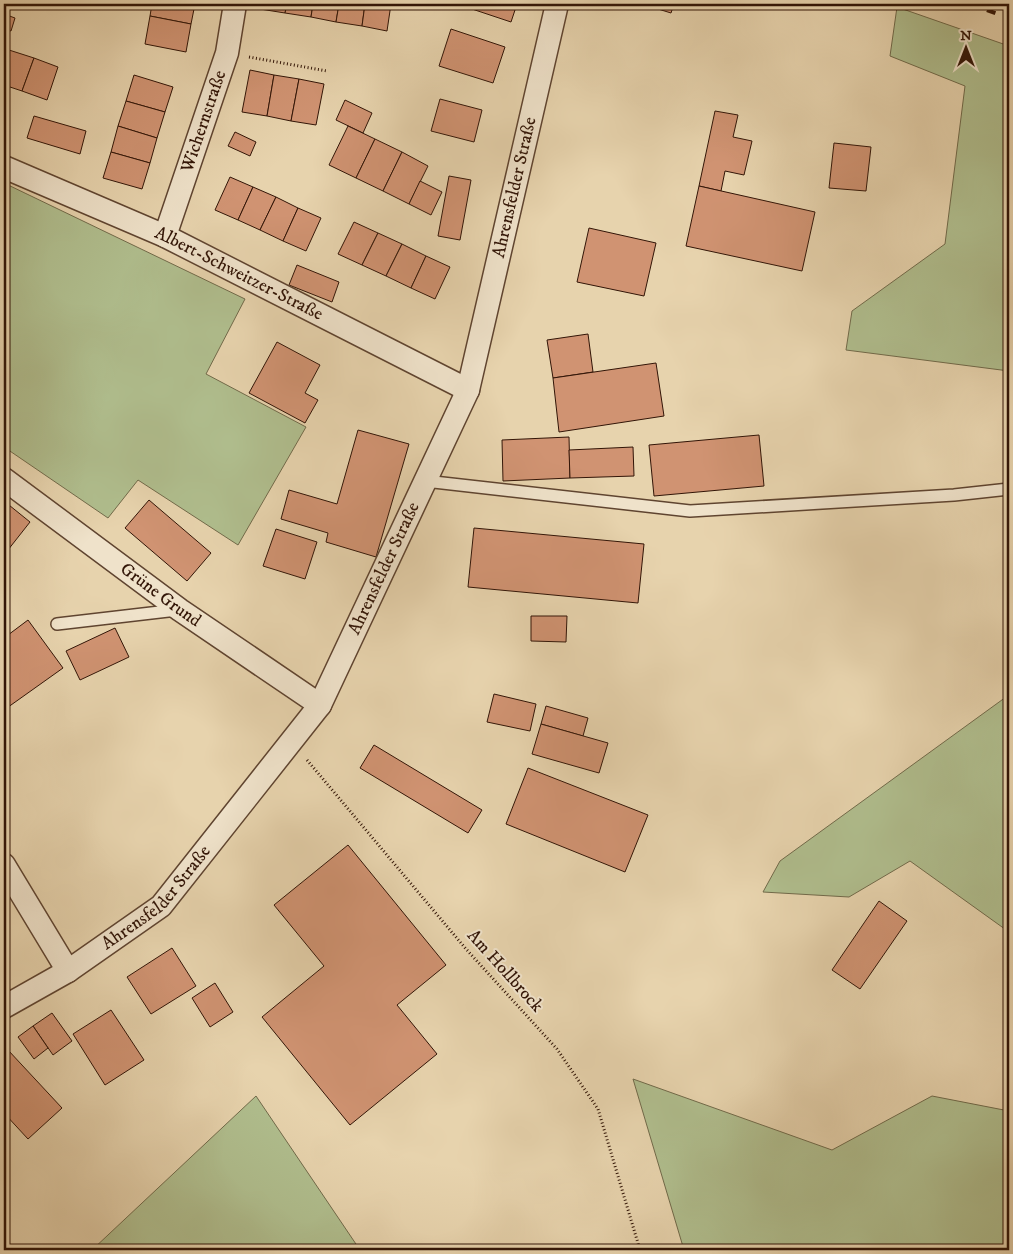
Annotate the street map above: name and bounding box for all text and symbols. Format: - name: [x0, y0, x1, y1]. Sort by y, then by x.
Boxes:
- north arrow: [940, 22, 990, 72]
- text: N: [960, 27, 972, 45]
- street label: Wichernstraße: [176, 68, 231, 176]
- street label: Ahrensfelder Straße: [488, 115, 542, 260]
- street label: Albert-Schweitzer-Straße: [152, 222, 327, 325]
- street label: Ahrensfelder Straße: [344, 499, 425, 638]
- street label: Grüne Grund: [116, 558, 205, 632]
- street label: Ahrensfelder Straße: [97, 841, 216, 955]
- street label: Am Hollbrock: [462, 925, 548, 1017]

